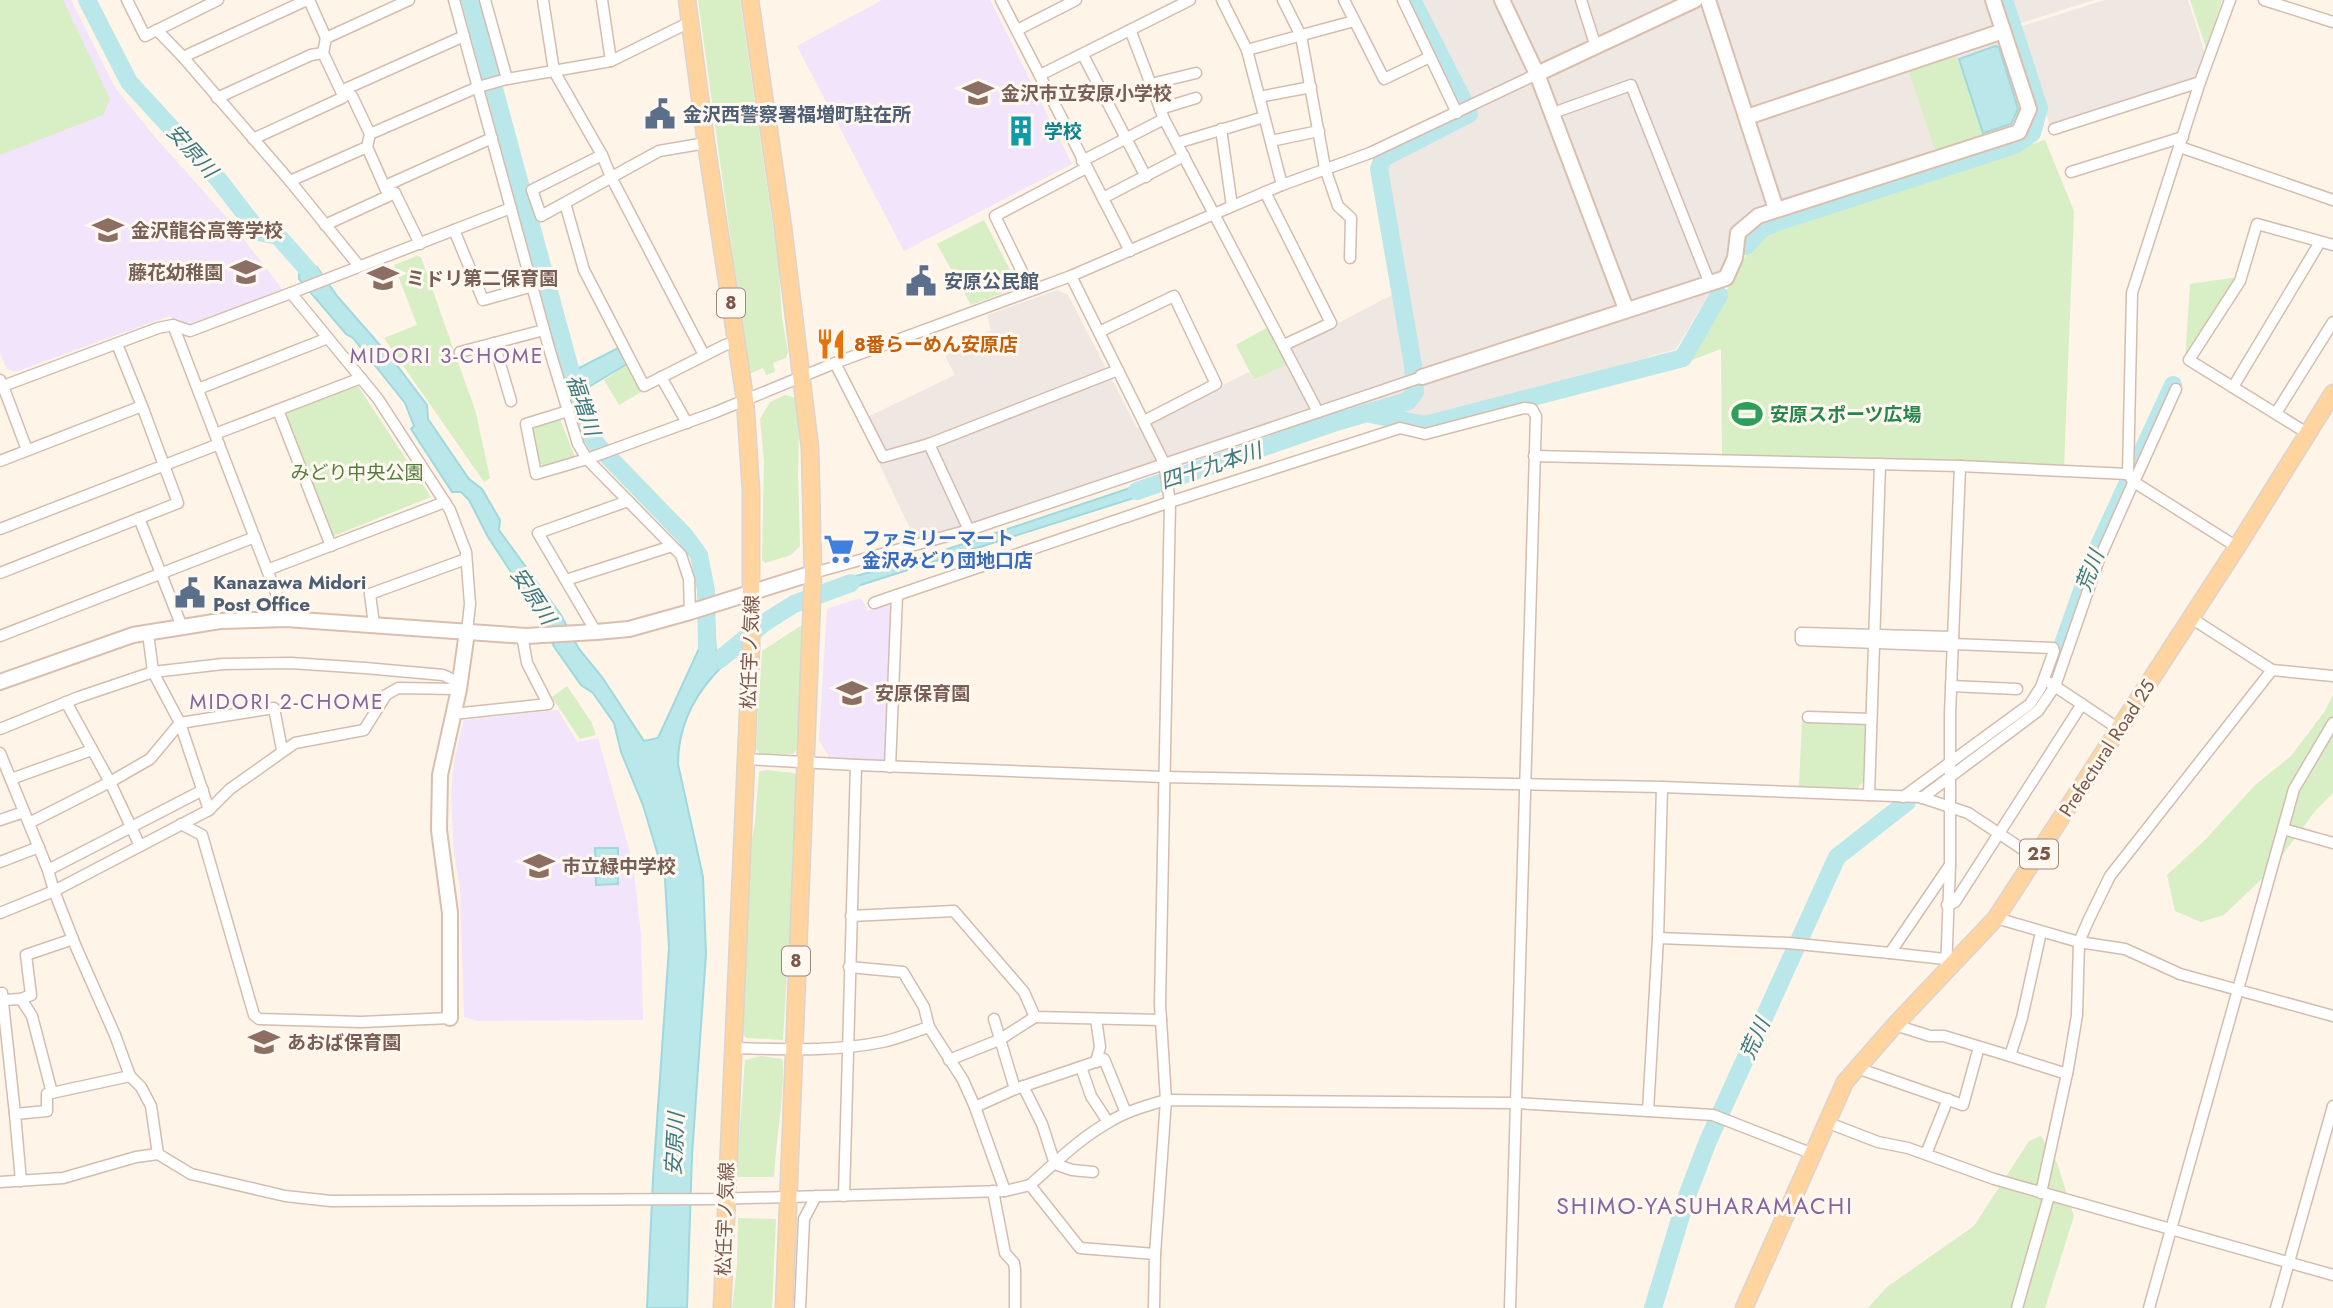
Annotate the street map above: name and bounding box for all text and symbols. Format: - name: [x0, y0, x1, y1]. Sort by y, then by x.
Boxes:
- school or university icon: 金沢市立安原小学校: [961, 76, 995, 110]
- place label: 金沢市立安原小学校: [1001, 80, 1172, 107]
- public building icon: 金沢西警察署福増町駐在所: [643, 97, 677, 131]
- place label: 金沢西警察署福増町駐在所: [683, 101, 911, 128]
- building icon: 学校: [1004, 114, 1038, 148]
- water label: 安原川: [160, 118, 226, 186]
- place label: 学校: [1044, 118, 1082, 145]
- school or university icon: 金沢龍谷高等学校: [91, 213, 125, 247]
- place label: 金沢龍谷高等学校: [131, 217, 283, 244]
- school or university icon: 藤花幼稚園: [229, 255, 263, 289]
- place label: 藤花幼稚園: [128, 259, 223, 286]
- school or university icon: ミドリ第二保育園: [366, 261, 400, 295]
- public building icon: 安原公民館: [904, 264, 938, 298]
- place label: ミドリ第二保育園: [406, 265, 558, 292]
- place label: 安原公民館: [944, 268, 1039, 295]
- road number: 8: [717, 288, 745, 318]
- restaurant icon: 8番らーめん安原店: [814, 327, 848, 361]
- place label: 8番らーめん安原店: [854, 331, 1018, 358]
- district label: MIDORI 3-CHOME: [350, 341, 544, 371]
- water label: 福増川: [559, 370, 608, 442]
- sports icon: 安原スポーツ広場: [1730, 397, 1764, 431]
- place label: 安原スポーツ広場: [1770, 401, 1922, 428]
- water label: 四十九本川: [1156, 435, 1267, 496]
- park label: みどり中央公園: [290, 459, 424, 486]
- place label: ファミリーマート 金沢みどり団地口店: [862, 525, 1033, 574]
- supermarket icon: ファミリーマート 金沢みどり団地口店: [822, 532, 856, 566]
- water label: 荒川: [2068, 544, 2112, 596]
- water label: 安原川: [503, 561, 564, 632]
- place label: Kanazawa Midori Post Office: [213, 569, 366, 618]
- public building icon: Kanazawa Midori Post Office: [173, 576, 207, 610]
- street label: 松任宇ノ気線: [735, 595, 765, 709]
- street label: Prefectural Road 25: [2052, 674, 2162, 822]
- school or university icon: 安原保育園: [835, 676, 869, 710]
- place label: 安原保育園: [875, 680, 970, 707]
- district label: MIDORI 2-CHOME: [189, 687, 385, 717]
- road number: 25: [2020, 840, 2058, 868]
- school or university icon: 市立緑中学校: [522, 849, 556, 883]
- place label: 市立緑中学校: [562, 853, 676, 880]
- road number: 8: [782, 946, 810, 976]
- water label: 荒川: [1733, 1012, 1778, 1064]
- school or university icon: あおば保育園: [247, 1025, 281, 1059]
- place label: あおば保育園: [287, 1029, 401, 1056]
- water label: 安原川: [658, 1110, 692, 1176]
- street label: 松任宇ノ気線: [710, 1162, 740, 1276]
- district label: SHIMO-YASUHARAMACHI: [1556, 1189, 1854, 1223]

